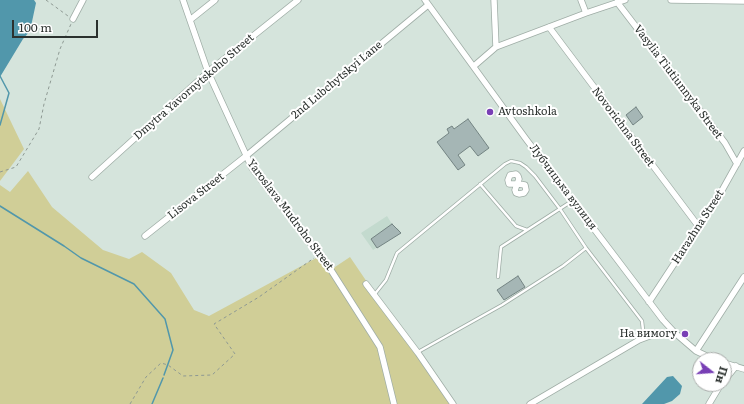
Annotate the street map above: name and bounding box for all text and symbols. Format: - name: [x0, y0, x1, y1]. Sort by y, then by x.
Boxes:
- scale bar: [14, 12, 100, 38]
- text: 100 m: [19, 18, 52, 36]
- street label: Vasylia Tiutiunnyka Street: [631, 22, 725, 142]
- street label: Dmytra Yavornytskoho Street: [131, 31, 257, 143]
- street label: 2nd Lubchytskyi Lane: [289, 38, 385, 122]
- street label: Novorichna Street: [589, 85, 657, 169]
- place label: Avtoshkola: [498, 105, 557, 119]
- marker: Avtoshkola: [485, 107, 495, 117]
- street label: Лубчицька вулиця: [526, 142, 600, 232]
- street label: Yaroslava Mudroho Street: [244, 157, 336, 273]
- street label: Lisova Street: [165, 170, 227, 222]
- street label: Harazhna Street: [669, 188, 727, 266]
- place label: На вимогу: [619, 327, 677, 341]
- marker: На вимогу: [680, 329, 690, 339]
- north arrow: [692, 352, 732, 392]
- text: Пн: [712, 365, 733, 386]

